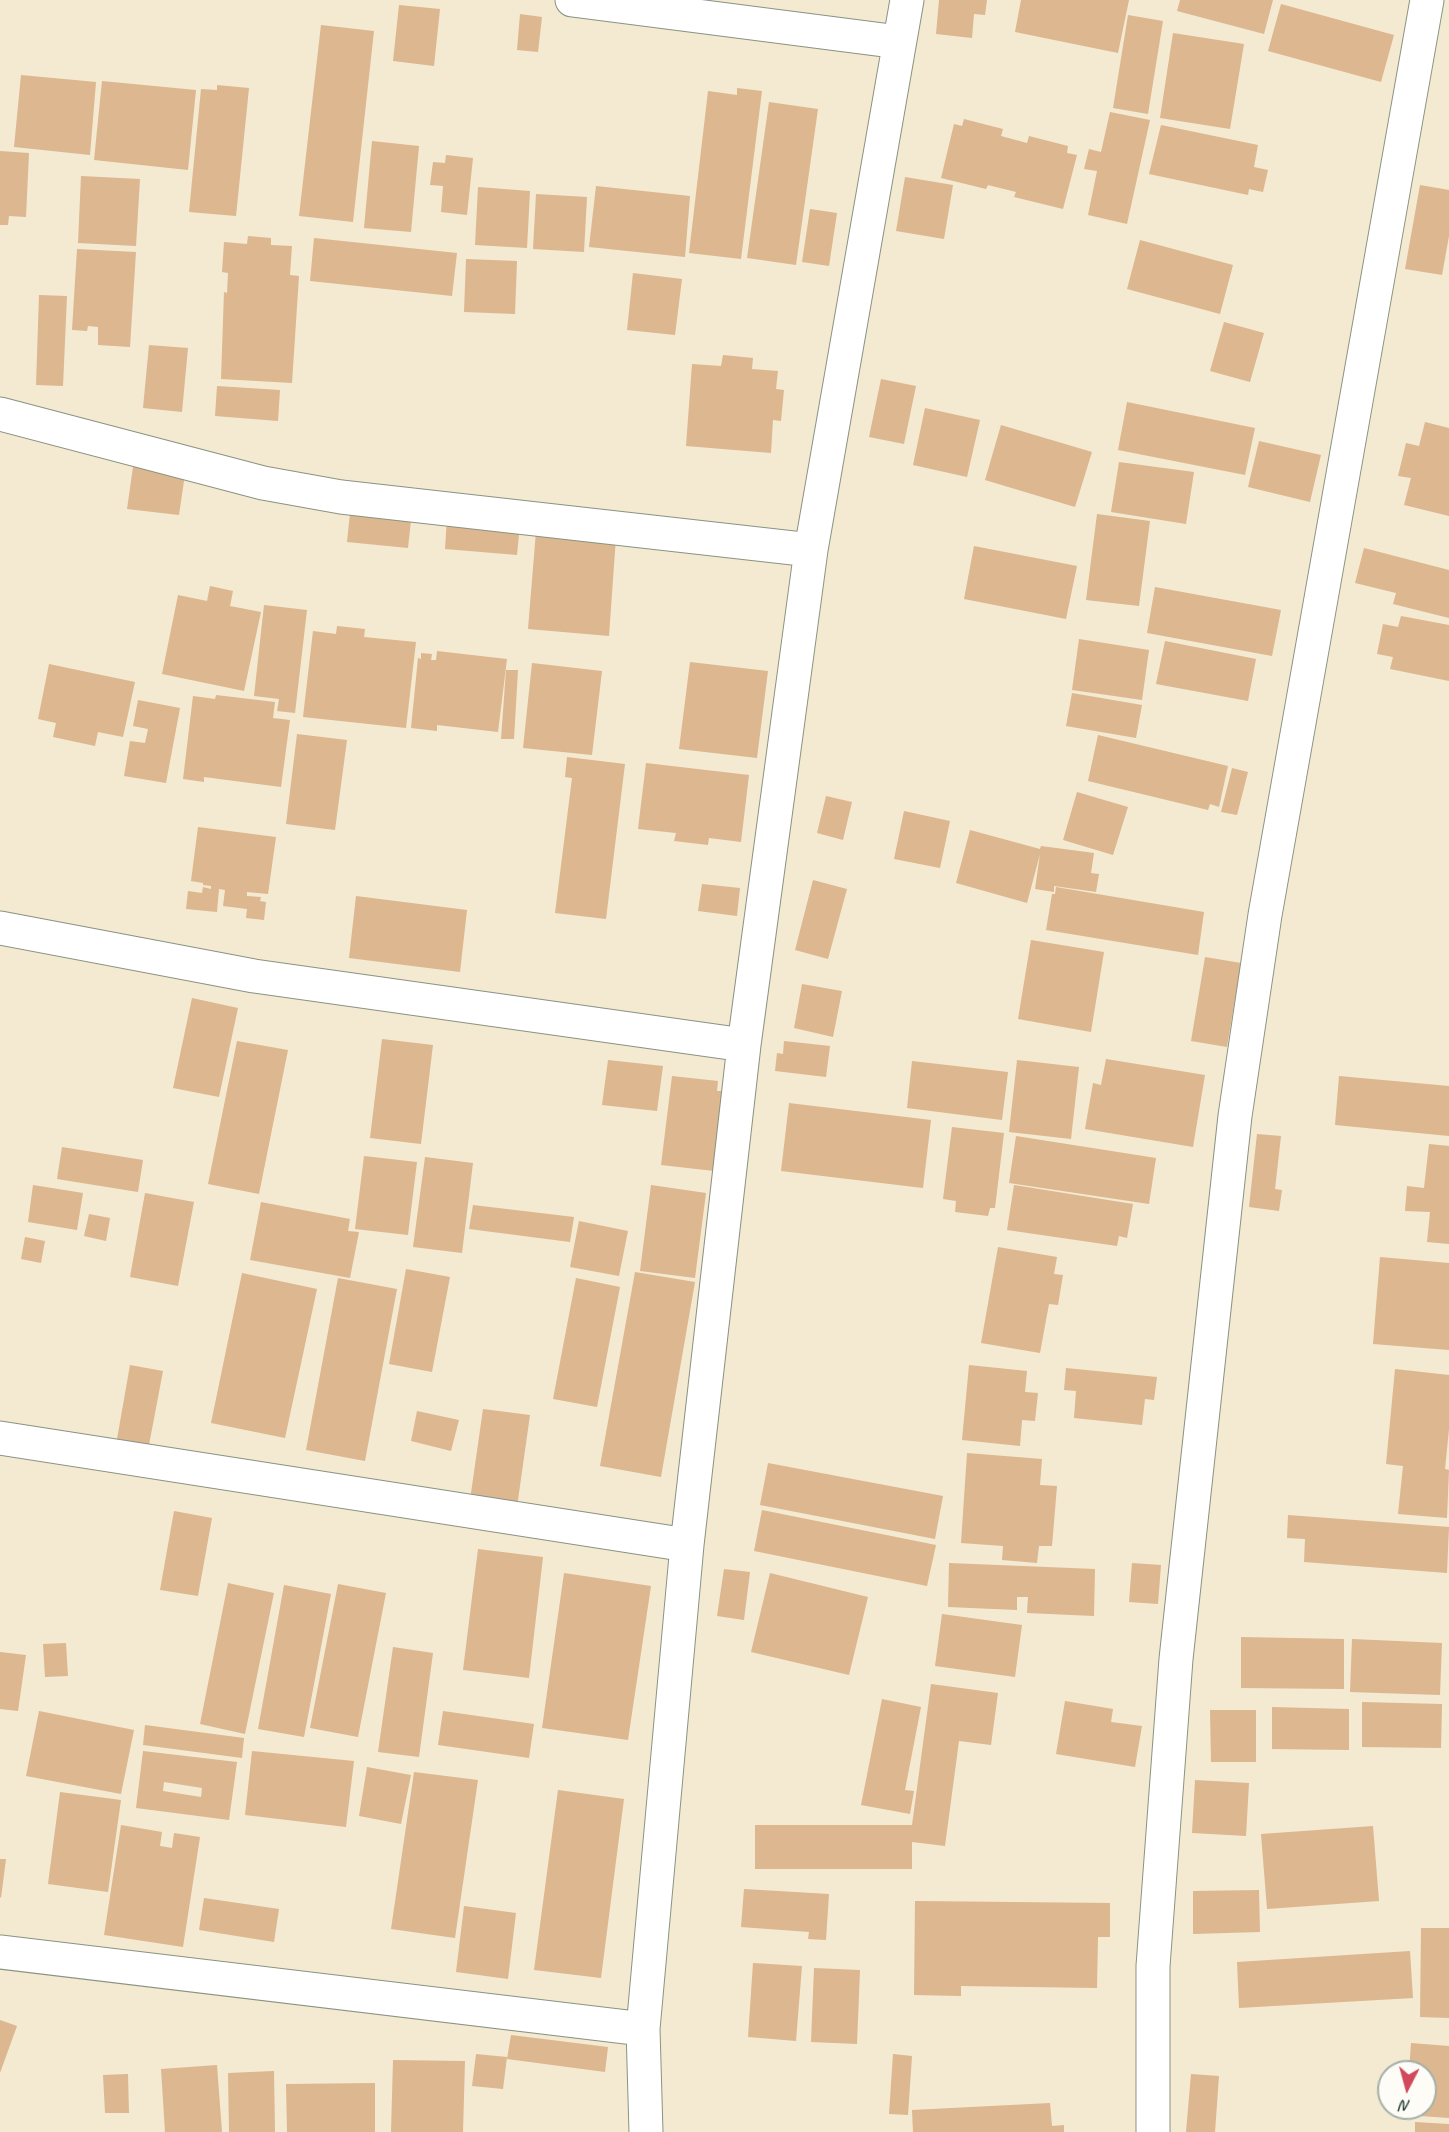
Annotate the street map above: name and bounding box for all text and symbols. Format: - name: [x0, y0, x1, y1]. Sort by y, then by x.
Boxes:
- north arrow: [1377, 2060, 1437, 2120]
- text: N: [1399, 2095, 1411, 2116]

